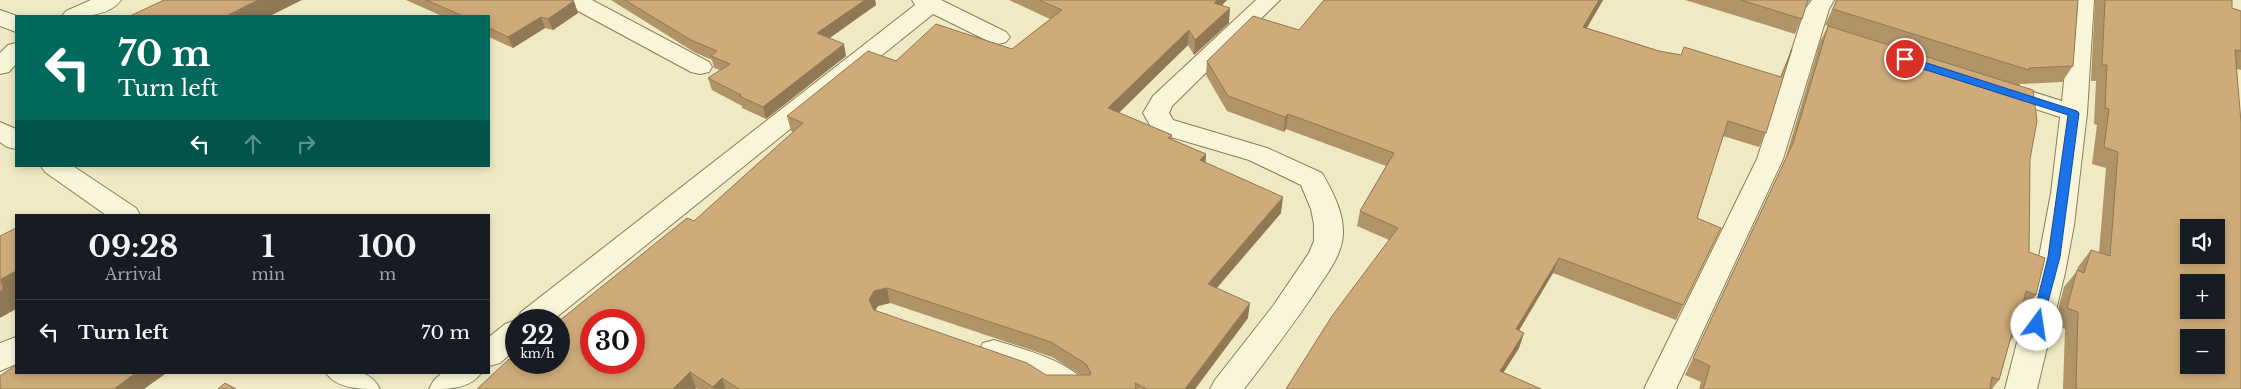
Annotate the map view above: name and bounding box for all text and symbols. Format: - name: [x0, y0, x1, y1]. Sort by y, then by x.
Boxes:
- text: 70 m: [118, 32, 211, 75]
- icon: left: [35, 35, 100, 100]
- pin: [1884, 38, 1926, 80]
- icon: arrive: [1891, 45, 1919, 73]
- text: Turn left: [118, 75, 218, 102]
- icon: left: [186, 130, 214, 158]
- icon: ahead: [239, 130, 267, 158]
- icon: right: [292, 130, 320, 158]
- map controls: [2180, 219, 2225, 374]
- button: sound: [2180, 219, 2225, 264]
- text: 09:28: [88, 228, 178, 265]
- text: 1: [262, 228, 275, 265]
- text: 100: [358, 228, 417, 265]
- text: Arrival: [105, 264, 162, 284]
- text: min: [251, 264, 285, 284]
- text: m: [379, 264, 396, 284]
- button: +: [2180, 274, 2225, 319]
- position arrow: [2010, 298, 2062, 350]
- speed limit sign: 30: [580, 309, 645, 374]
- icon: left: [35, 318, 63, 346]
- text: 22: [521, 320, 554, 351]
- text: Turn left: [78, 321, 169, 344]
- text: 70 m: [421, 321, 470, 344]
- button: −: [2180, 329, 2225, 374]
- text: km/h: [520, 346, 555, 361]

